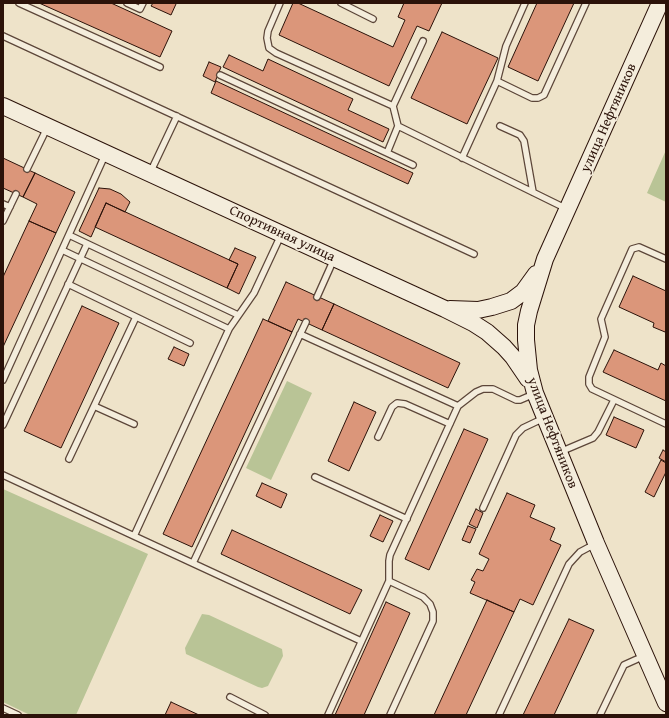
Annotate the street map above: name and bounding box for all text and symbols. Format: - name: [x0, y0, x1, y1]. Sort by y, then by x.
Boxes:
- street label: улица Нефтяников: [577, 61, 641, 175]
- street label: Спортивная улица: [226, 202, 338, 266]
- street label: улица Нефтяников: [523, 375, 581, 491]

